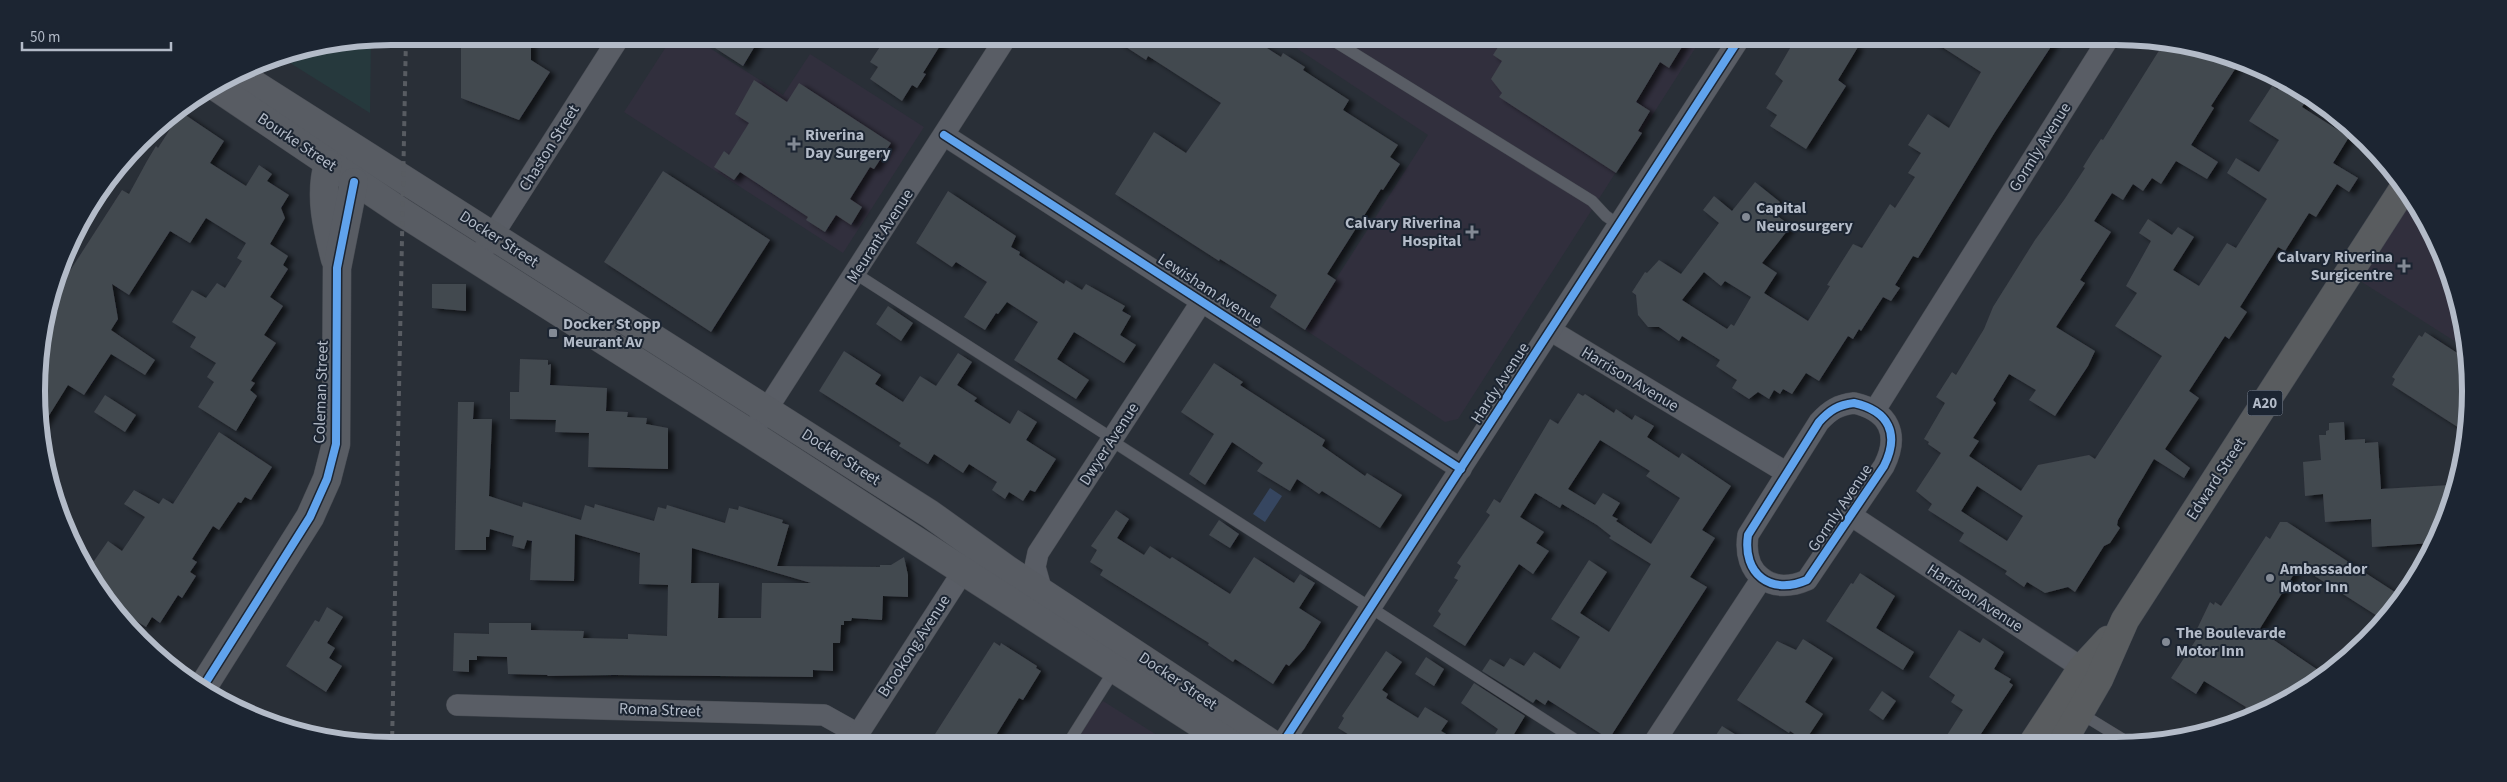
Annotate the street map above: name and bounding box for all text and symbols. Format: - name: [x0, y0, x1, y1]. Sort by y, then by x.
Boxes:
- scale bar: [22, 20, 171, 52]
- text: 50 m: [30, 27, 60, 48]
- street label: Gormly Avenue: [2004, 98, 2076, 196]
- street label: Chaston Street: [514, 100, 585, 195]
- street label: Bourke Street: [253, 107, 341, 177]
- place label: Riverina Day Surgery: [805, 124, 891, 164]
- marker: Riverina Day Surgery: [787, 137, 801, 151]
- street label: Meurant Avenue: [841, 185, 919, 287]
- place label: Capital Neurosurgery: [1756, 197, 1853, 237]
- street label: Docker Street: [455, 205, 543, 273]
- marker: Capital Neurosurgery: [1740, 211, 1752, 223]
- place label: Calvary Riverina Hospital: [1345, 212, 1461, 252]
- marker: Calvary Riverina Hospital: [1465, 225, 1479, 239]
- place label: Calvary Riverina Surgicentre: [2277, 246, 2393, 286]
- street label: Lewisham Avenue: [1154, 248, 1266, 332]
- marker: Calvary Riverina Surgicentre: [2397, 259, 2411, 273]
- place label: Docker St opp Meurant Av: [563, 313, 661, 353]
- marker: Docker St opp Meurant Av: [547, 327, 559, 339]
- street label: Hardy Avenue: [1466, 338, 1535, 428]
- street label: Coleman Street: [308, 339, 334, 444]
- street label: Harrison Avenue: [1577, 341, 1683, 417]
- road number: A20: [2248, 390, 2282, 416]
- street label: Dwyer Avenue: [1074, 398, 1144, 490]
- street label: Docker Street: [797, 423, 885, 491]
- street label: Edward Street: [2181, 433, 2251, 524]
- street label: Gormly Avenue: [1803, 460, 1878, 556]
- place label: Ambassador Motor Inn: [2279, 558, 2368, 598]
- street label: Harrison Avenue: [1923, 559, 2027, 637]
- marker: Ambassador Motor Inn: [2264, 572, 2276, 584]
- street label: Brookong Avenue: [873, 591, 955, 701]
- place label: The Boulevarde Motor Inn: [2176, 622, 2286, 662]
- marker: The Boulevarde Motor Inn: [2160, 636, 2172, 648]
- street label: Docker Street: [1134, 647, 1222, 716]
- street label: Roma Street: [619, 698, 702, 722]

